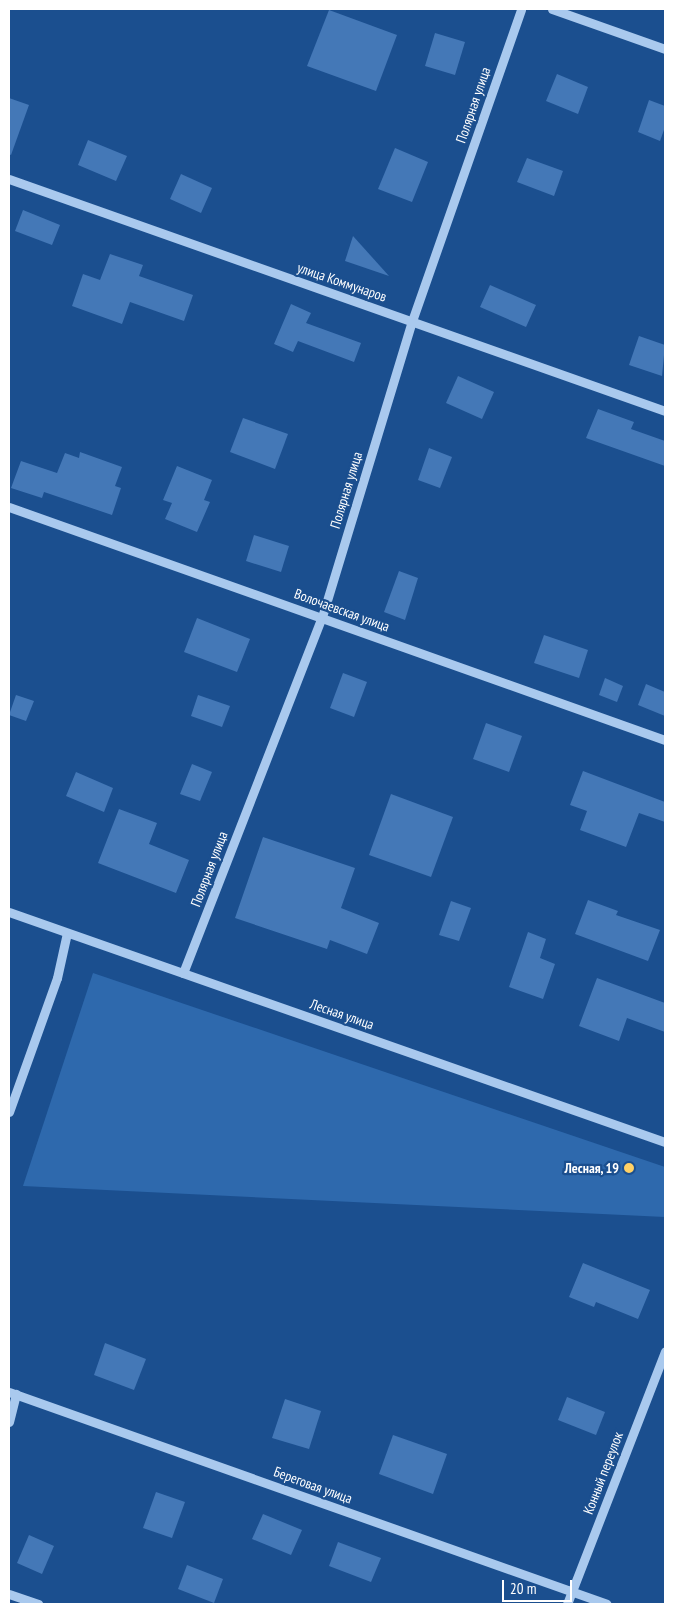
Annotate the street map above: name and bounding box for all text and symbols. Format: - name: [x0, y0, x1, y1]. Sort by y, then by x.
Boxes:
- street label: Полярная улица: [452, 65, 494, 145]
- street label: улица Коммунаров: [295, 259, 389, 305]
- street label: Полярная улица: [326, 450, 366, 530]
- street label: Волочаевская улица: [292, 585, 392, 635]
- street label: Полярная улица: [187, 829, 231, 909]
- street label: Лесная улица: [308, 995, 376, 1033]
- place label: Лесная, 19: [564, 1160, 619, 1176]
- marker: Лесная, 19: [623, 1162, 635, 1174]
- street label: Конный переулок: [580, 1429, 626, 1517]
- street label: Береговая улица: [271, 1463, 355, 1507]
- scale bar: [504, 1570, 574, 1602]
- text: 20 m: [510, 1579, 536, 1598]

